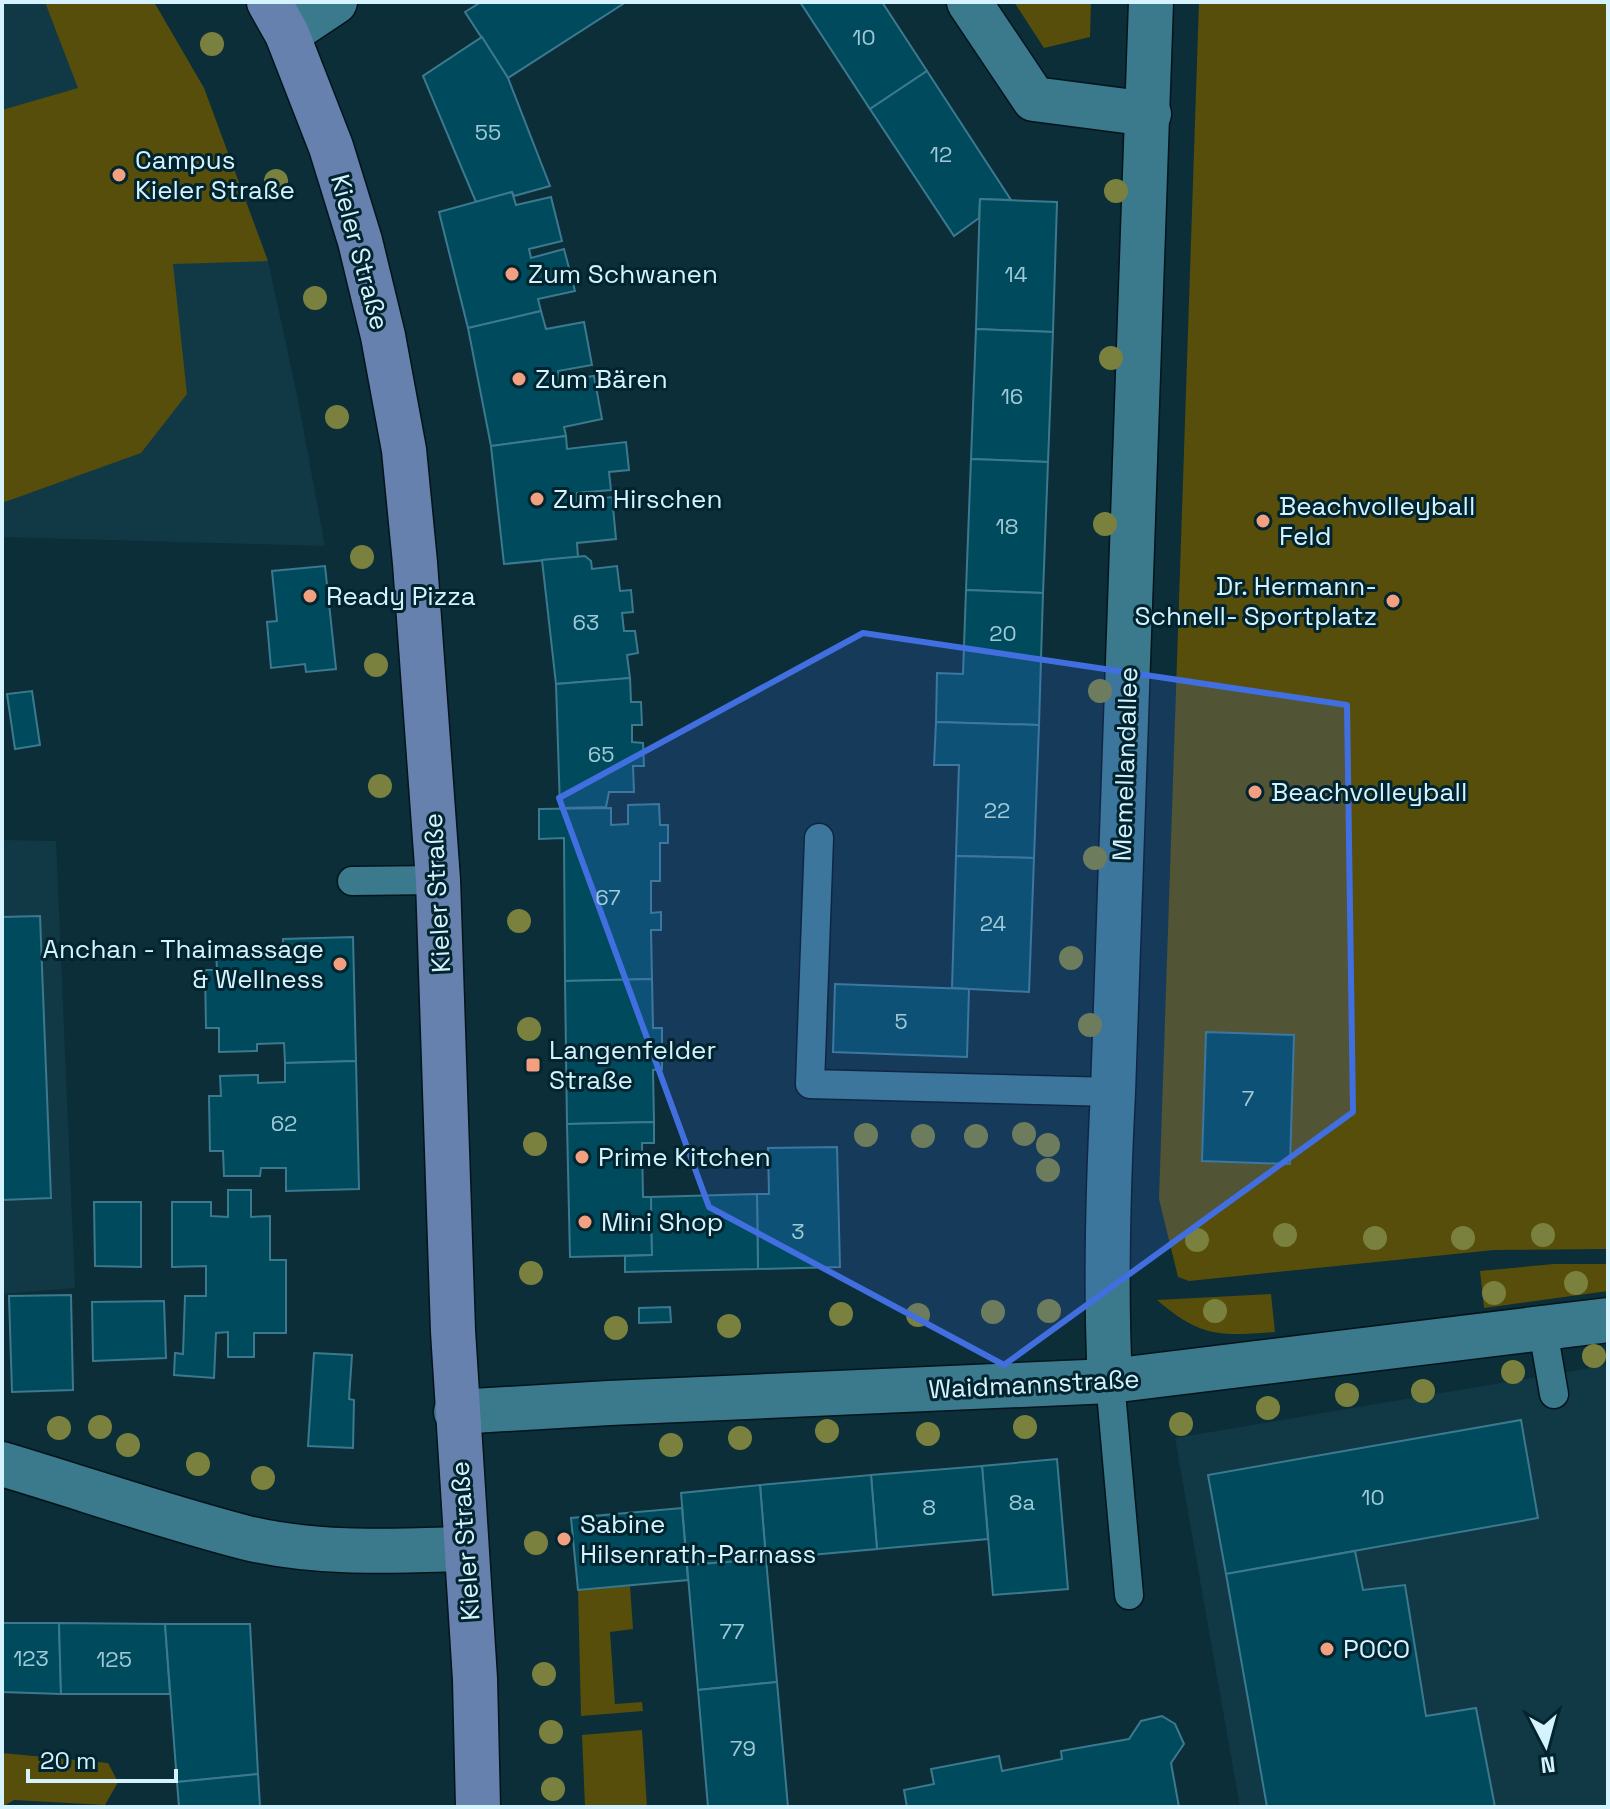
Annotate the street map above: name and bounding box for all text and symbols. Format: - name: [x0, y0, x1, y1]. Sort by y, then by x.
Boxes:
- house number: 10: [852, 23, 876, 51]
- house number: 55: [475, 118, 501, 146]
- house number: 12: [930, 140, 952, 168]
- place label: Campus Kieler Straße: [135, 143, 295, 207]
- marker: Campus Kieler Straße: [110, 166, 128, 184]
- street label: Kieler Straße: [323, 170, 397, 334]
- place label: Zum Schwanen: [528, 257, 718, 291]
- house number: 14: [1005, 260, 1028, 288]
- marker: Zum Schwanen: [503, 265, 521, 283]
- place label: Zum Bären: [535, 362, 668, 396]
- marker: Zum Bären: [510, 370, 528, 388]
- house number: 16: [1001, 382, 1023, 410]
- place label: Zum Hirschen: [553, 482, 722, 516]
- place label: Beachvolleyball Feld: [1279, 489, 1475, 553]
- marker: Zum Hirschen: [528, 490, 546, 508]
- house number: 18: [996, 512, 1018, 540]
- marker: Beachvolleyball Feld: [1254, 512, 1272, 530]
- place label: Dr. Hermann- Schnell- Sportplatz: [1135, 569, 1377, 633]
- place label: Ready Pizza: [326, 579, 476, 613]
- marker: Ready Pizza: [301, 587, 319, 605]
- marker: Dr. Hermann- Schnell- Sportplatz: [1384, 592, 1402, 610]
- house number: 63: [573, 608, 599, 636]
- house number: 20: [989, 619, 1017, 647]
- street label: Memellandallee: [1105, 666, 1145, 862]
- house number: 65: [588, 740, 614, 768]
- place label: Beachvolleyball: [1271, 775, 1467, 809]
- marker: Beachvolleyball: [1246, 783, 1264, 801]
- house number: 22: [984, 796, 1010, 824]
- street label: Kieler Straße: [416, 812, 458, 974]
- house number: 67: [595, 883, 621, 911]
- house number: 24: [980, 909, 1006, 937]
- place label: Anchan - Thaimassage & Wellness: [43, 932, 324, 996]
- marker: Anchan - Thaimassage & Wellness: [331, 955, 349, 973]
- house number: 5: [894, 1007, 908, 1035]
- place label: Langenfelder Straße: [549, 1033, 716, 1097]
- marker: Langenfelder Straße: [524, 1056, 542, 1074]
- house number: 7: [1242, 1084, 1254, 1112]
- house number: 62: [271, 1109, 297, 1137]
- place label: Prime Kitchen: [598, 1140, 771, 1174]
- marker: Prime Kitchen: [573, 1148, 591, 1166]
- place label: Mini Shop: [601, 1205, 724, 1239]
- marker: Mini Shop: [576, 1213, 594, 1231]
- house number: 3: [791, 1217, 805, 1245]
- street label: Waidmannstraße: [928, 1361, 1140, 1407]
- street label: Kieler Straße: [442, 1460, 488, 1622]
- house number: 10: [1361, 1483, 1385, 1511]
- house number: 8a: [1009, 1488, 1036, 1516]
- house number: 8: [922, 1493, 936, 1521]
- place label: Sabine Hilsenrath-Parnass: [580, 1507, 816, 1571]
- marker: Sabine Hilsenrath-Parnass: [555, 1530, 573, 1548]
- house number: 77: [720, 1617, 744, 1645]
- place label: POCO: [1343, 1632, 1410, 1666]
- marker: POCO: [1318, 1640, 1336, 1658]
- house number: 123: [13, 1644, 49, 1672]
- house number: 125: [96, 1645, 132, 1673]
- north arrow: [1506, 1705, 1586, 1785]
- scale bar: [28, 1733, 176, 1783]
- house number: 79: [730, 1734, 756, 1762]
- text: 20 m: [40, 1745, 97, 1776]
- text: N: [1539, 1750, 1557, 1780]

